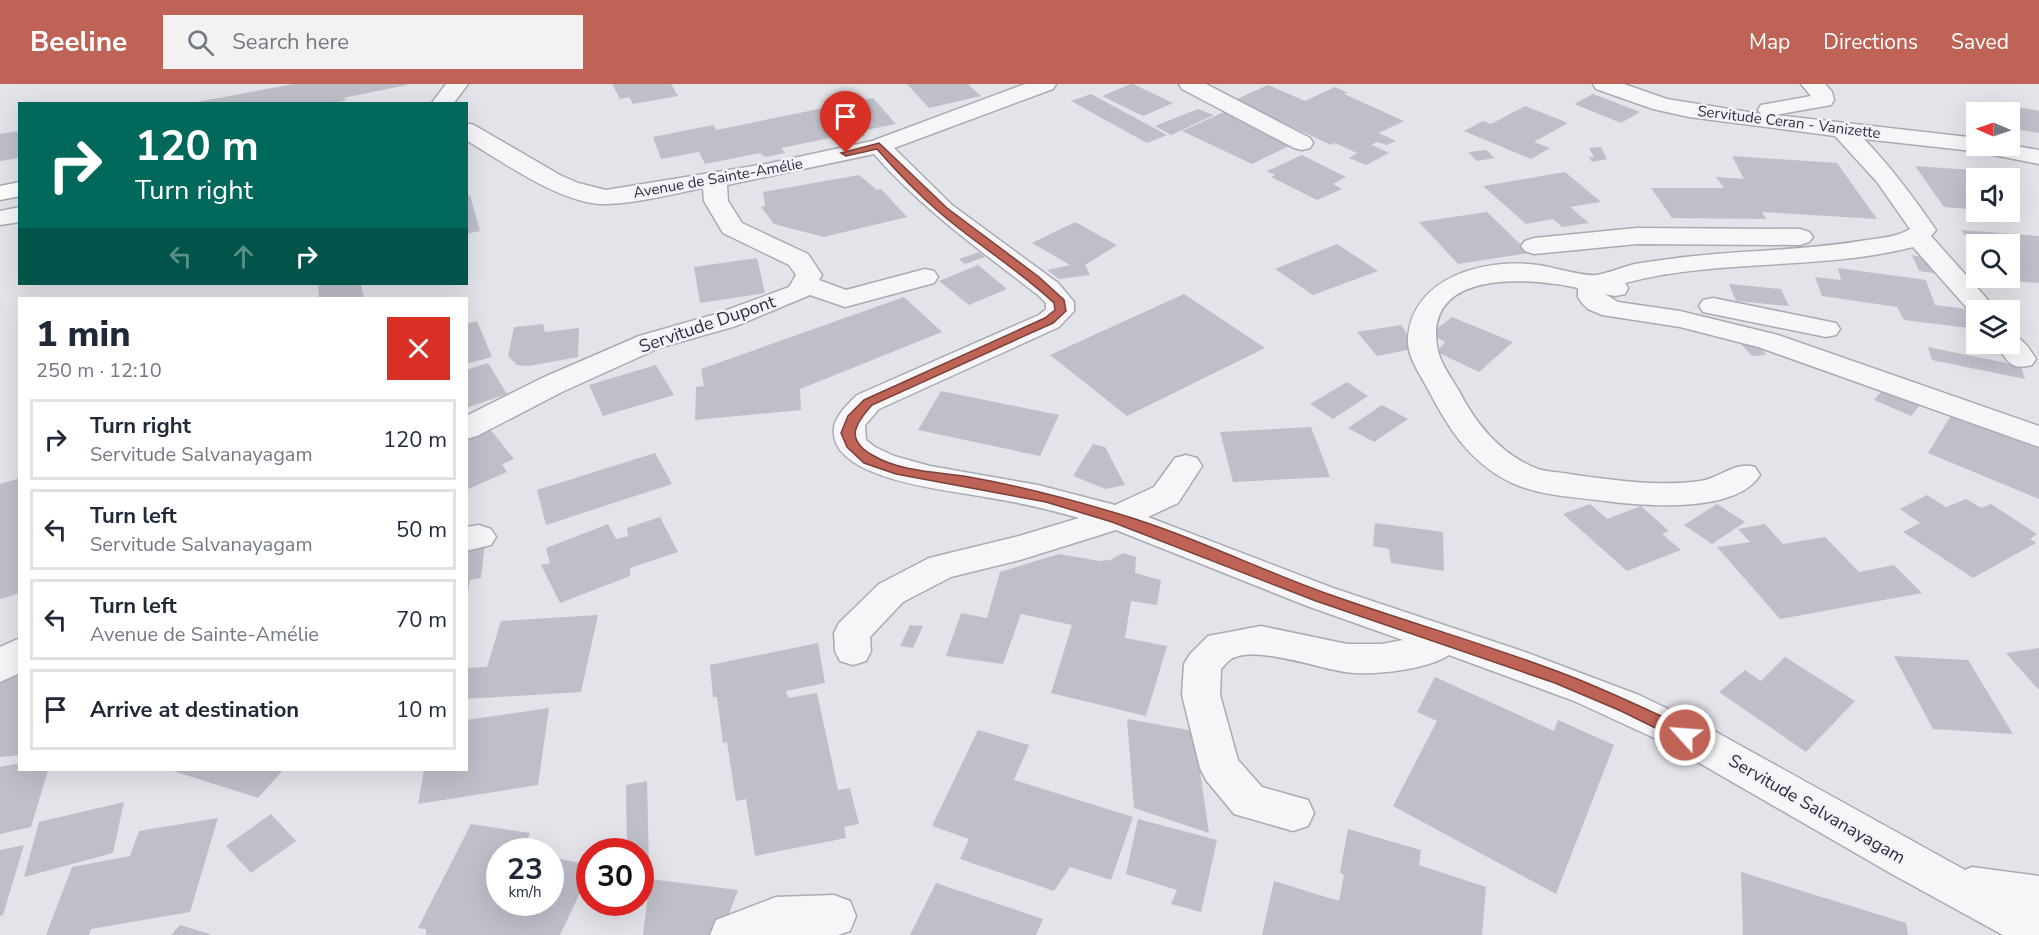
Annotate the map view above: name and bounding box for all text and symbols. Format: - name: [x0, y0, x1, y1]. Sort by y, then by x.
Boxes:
- search box: [163, 15, 583, 69]
- text: Beeline: [30, 23, 127, 61]
- icon: search: [184, 26, 217, 59]
- text: Search here: [232, 27, 349, 57]
- text: Map: [1749, 28, 1790, 56]
- text: Directions: [1823, 28, 1918, 56]
- text: Saved: [1951, 28, 2009, 56]
- pin: [820, 91, 871, 153]
- icon: arrive: [829, 100, 862, 133]
- street label: Servitude Ceran - Vanizette: [1696, 101, 1882, 143]
- north arrow: [1966, 102, 2020, 156]
- map controls: [1966, 102, 2020, 354]
- text: 120 m: [135, 118, 259, 175]
- icon: right: [36, 126, 114, 204]
- street label: Avenue de Sainte-Amélie: [632, 153, 804, 203]
- button: sound: [1966, 168, 2020, 222]
- text: Turn right: [135, 172, 253, 209]
- button: search: [1966, 234, 2020, 288]
- icon: left: [164, 240, 197, 273]
- icon: ahead: [227, 240, 260, 273]
- icon: right: [290, 240, 323, 273]
- street label: Servitude Dupont: [636, 289, 779, 359]
- button: layers: [1966, 300, 2020, 354]
- text: 1 min: [36, 310, 131, 359]
- button: close: [387, 317, 450, 380]
- text: 250 m · 12:10: [36, 357, 162, 384]
- text: Turn right: [90, 411, 191, 441]
- icon: right: [39, 423, 72, 456]
- text: 120 m: [383, 425, 447, 455]
- text: Servitude Salvanayagam: [90, 441, 313, 468]
- text: Turn left: [90, 501, 177, 531]
- icon: left: [39, 513, 72, 546]
- text: 50 m: [396, 515, 447, 545]
- text: Servitude Salvanayagam: [90, 531, 313, 558]
- text: Turn left: [90, 591, 177, 621]
- icon: left: [39, 603, 72, 636]
- text: 70 m: [396, 605, 447, 635]
- text: Avenue de Sainte-Amélie: [90, 621, 319, 648]
- icon: arrive: [39, 693, 72, 726]
- text: Arrive at destination: [90, 695, 299, 725]
- text: 10 m: [396, 695, 447, 725]
- position arrow: [1653, 703, 1717, 767]
- street label: Servitude Salvanayagam: [1724, 749, 1910, 869]
- speed limit sign: 30: [576, 838, 654, 916]
- text: 23: [507, 849, 543, 890]
- text: km/h: [508, 882, 542, 902]

